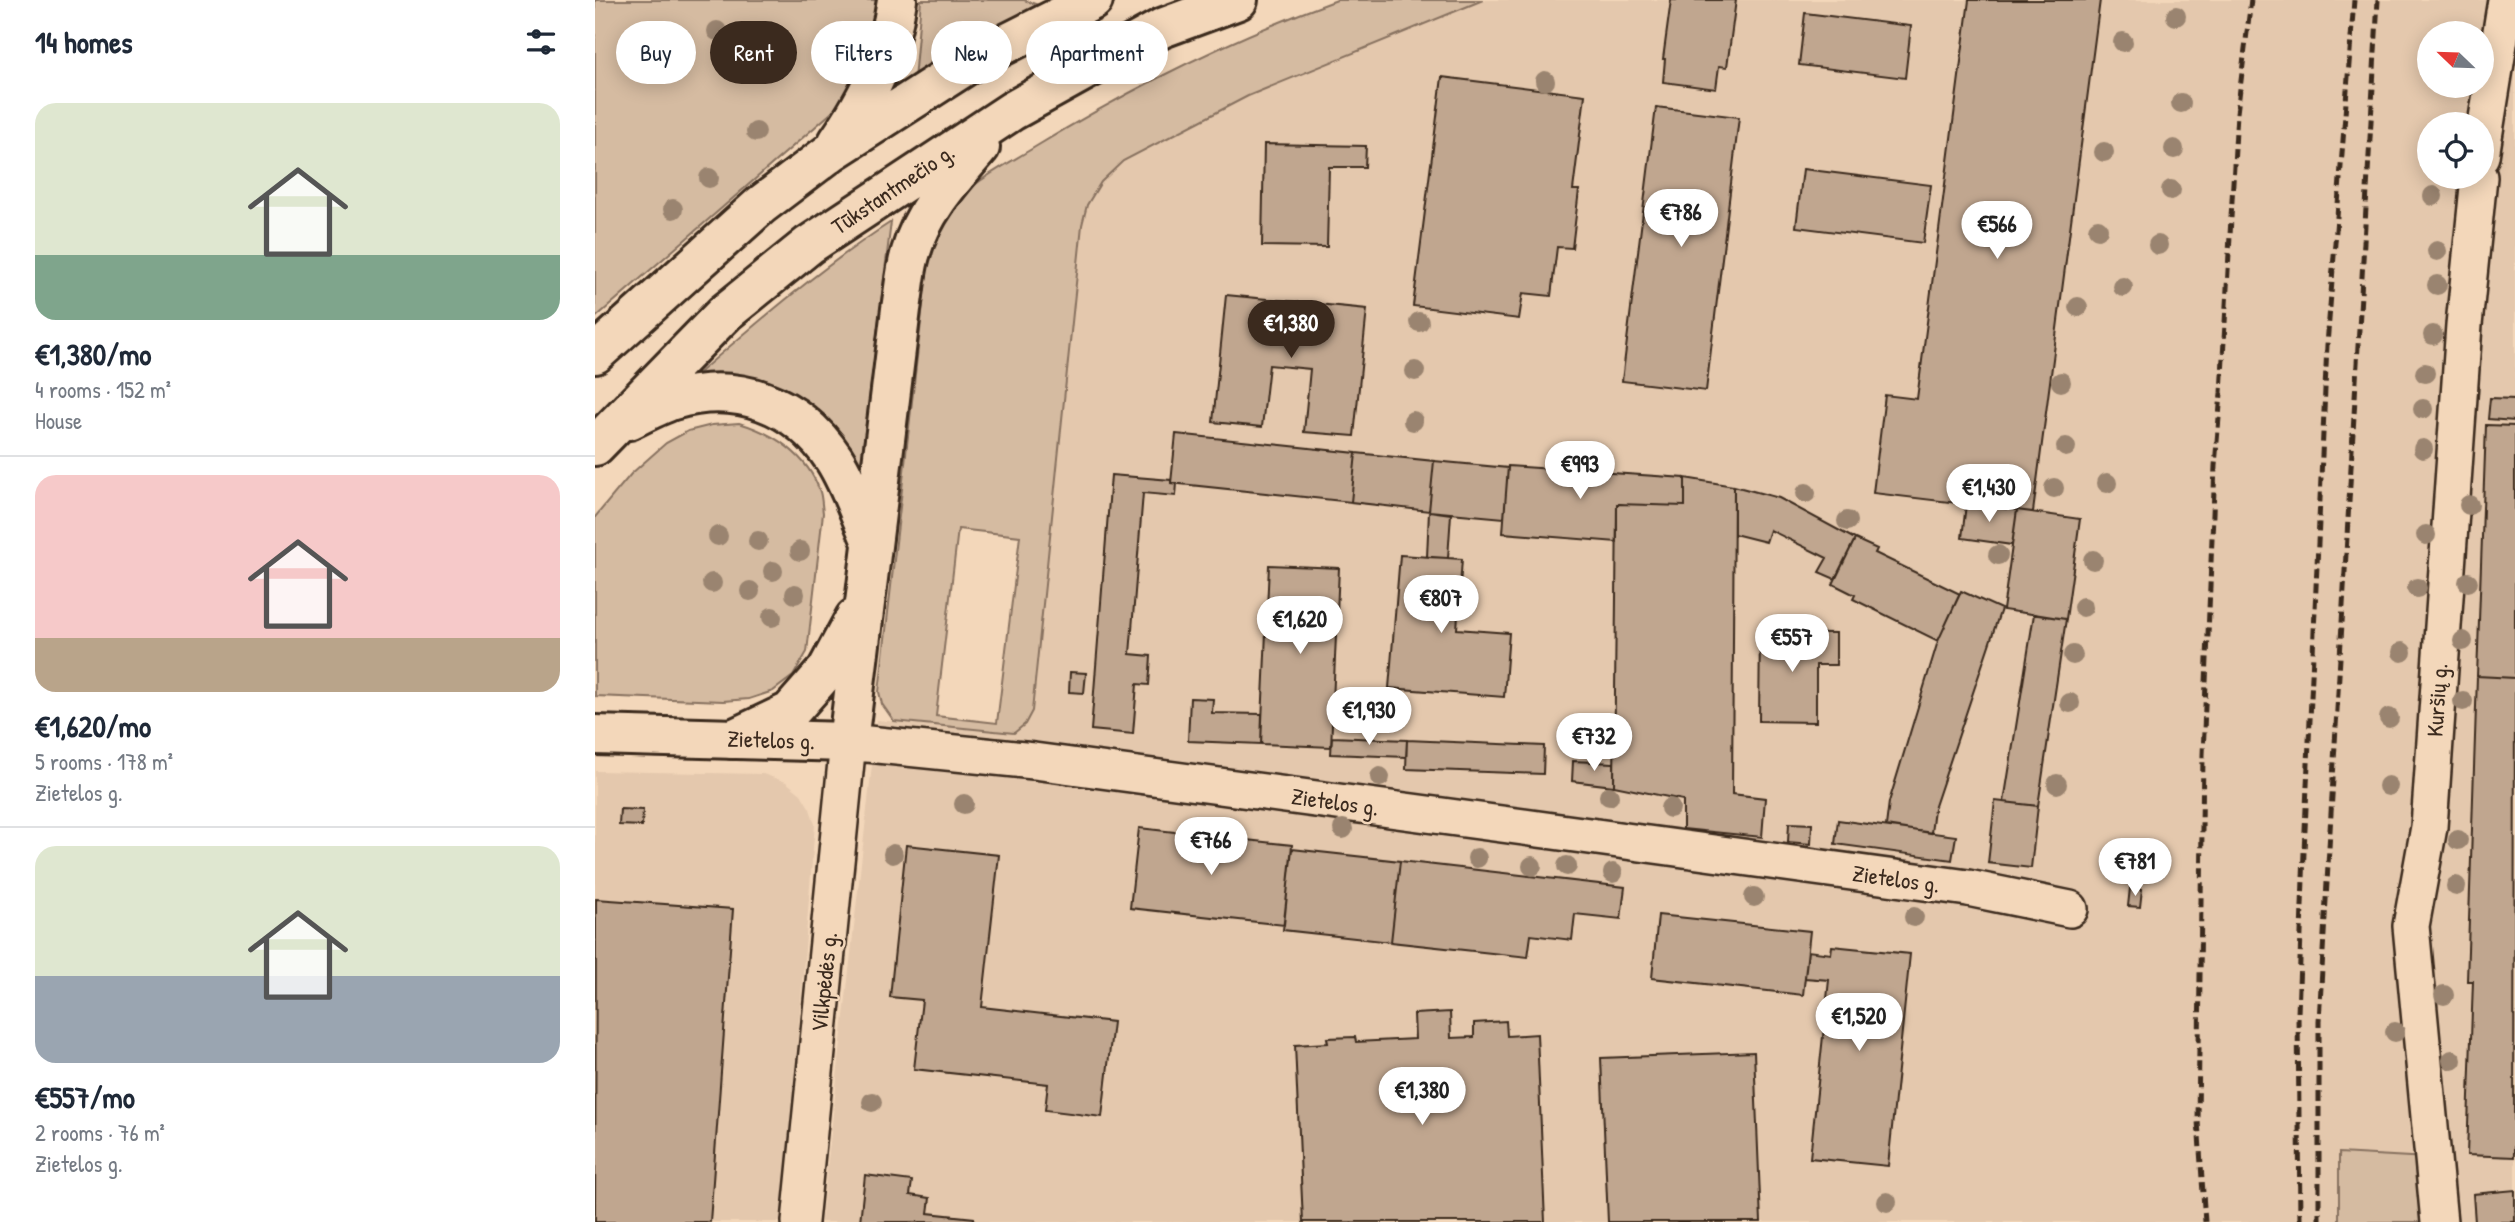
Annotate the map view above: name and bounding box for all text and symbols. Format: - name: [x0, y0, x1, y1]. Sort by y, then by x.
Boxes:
- chip: Buy: [616, 21, 696, 84]
- chip: Rent: [710, 21, 797, 84]
- chip: Filters: [811, 21, 917, 84]
- chip: New: [931, 21, 1012, 84]
- chip: Apartment: [1026, 21, 1168, 84]
- north arrow: [2417, 21, 2494, 98]
- map controls: [2417, 21, 2494, 189]
- text: 14 homes: [35, 22, 133, 62]
- icon: filters: [522, 23, 560, 61]
- button: locate: [2417, 112, 2494, 189]
- street label: Tūkstantmečio g.: [825, 136, 960, 241]
- icon: home: [235, 149, 361, 275]
- pin: €786: [1640, 190, 1722, 249]
- text: €786: [1660, 196, 1702, 227]
- pin: €566: [1956, 202, 2038, 261]
- text: €566: [1977, 208, 2017, 239]
- pin: €1,380: [1234, 300, 1348, 360]
- text: €1,380: [1264, 307, 1318, 338]
- text: €1,380/mo: [35, 334, 151, 374]
- text: 4 rooms · 152 m²: [35, 374, 171, 405]
- text: House: [35, 405, 82, 436]
- pin: €993: [1539, 442, 1621, 501]
- text: €993: [1561, 448, 1599, 479]
- pin: €1,430: [1932, 464, 2046, 524]
- text: €1,430: [1962, 471, 2016, 502]
- icon: home: [235, 521, 361, 647]
- pin: €807: [1400, 576, 1482, 635]
- text: €807: [1420, 582, 1462, 613]
- pin: €1,620: [1243, 596, 1357, 656]
- text: €1,620: [1273, 603, 1327, 634]
- pin: €557: [1751, 614, 1833, 674]
- text: €557: [1771, 621, 1813, 652]
- street label: Kuršių g.: [2418, 662, 2455, 738]
- pin: €1,930: [1312, 688, 1426, 747]
- text: €1,930: [1342, 694, 1396, 725]
- text: €1,620/mo: [35, 706, 151, 746]
- pin: €732: [1553, 714, 1635, 773]
- text: €732: [1572, 720, 1616, 751]
- street label: Zietelos g.: [727, 722, 815, 757]
- text: 5 rooms · 178 m²: [35, 746, 173, 777]
- text: Zietelos g.: [35, 777, 123, 808]
- street label: Zietelos g.: [1289, 780, 1381, 823]
- pin: €766: [1170, 818, 1252, 877]
- text: €766: [1191, 824, 1231, 855]
- pin: €781: [2094, 838, 2176, 898]
- text: €781: [2115, 845, 2155, 876]
- street label: Zietelos g.: [1850, 857, 1942, 900]
- icon: home: [235, 892, 361, 1018]
- street label: Vilkpėdės g.: [803, 931, 844, 1033]
- pin: €1,520: [1802, 993, 1916, 1053]
- text: €1,520: [1832, 1000, 1886, 1031]
- pin: €1,380: [1365, 1068, 1479, 1127]
- text: €1,380: [1395, 1074, 1449, 1105]
- text: €557/mo: [35, 1077, 135, 1117]
- text: 2 rooms · 76 m²: [35, 1117, 165, 1148]
- text: Zietelos g.: [35, 1148, 123, 1179]

